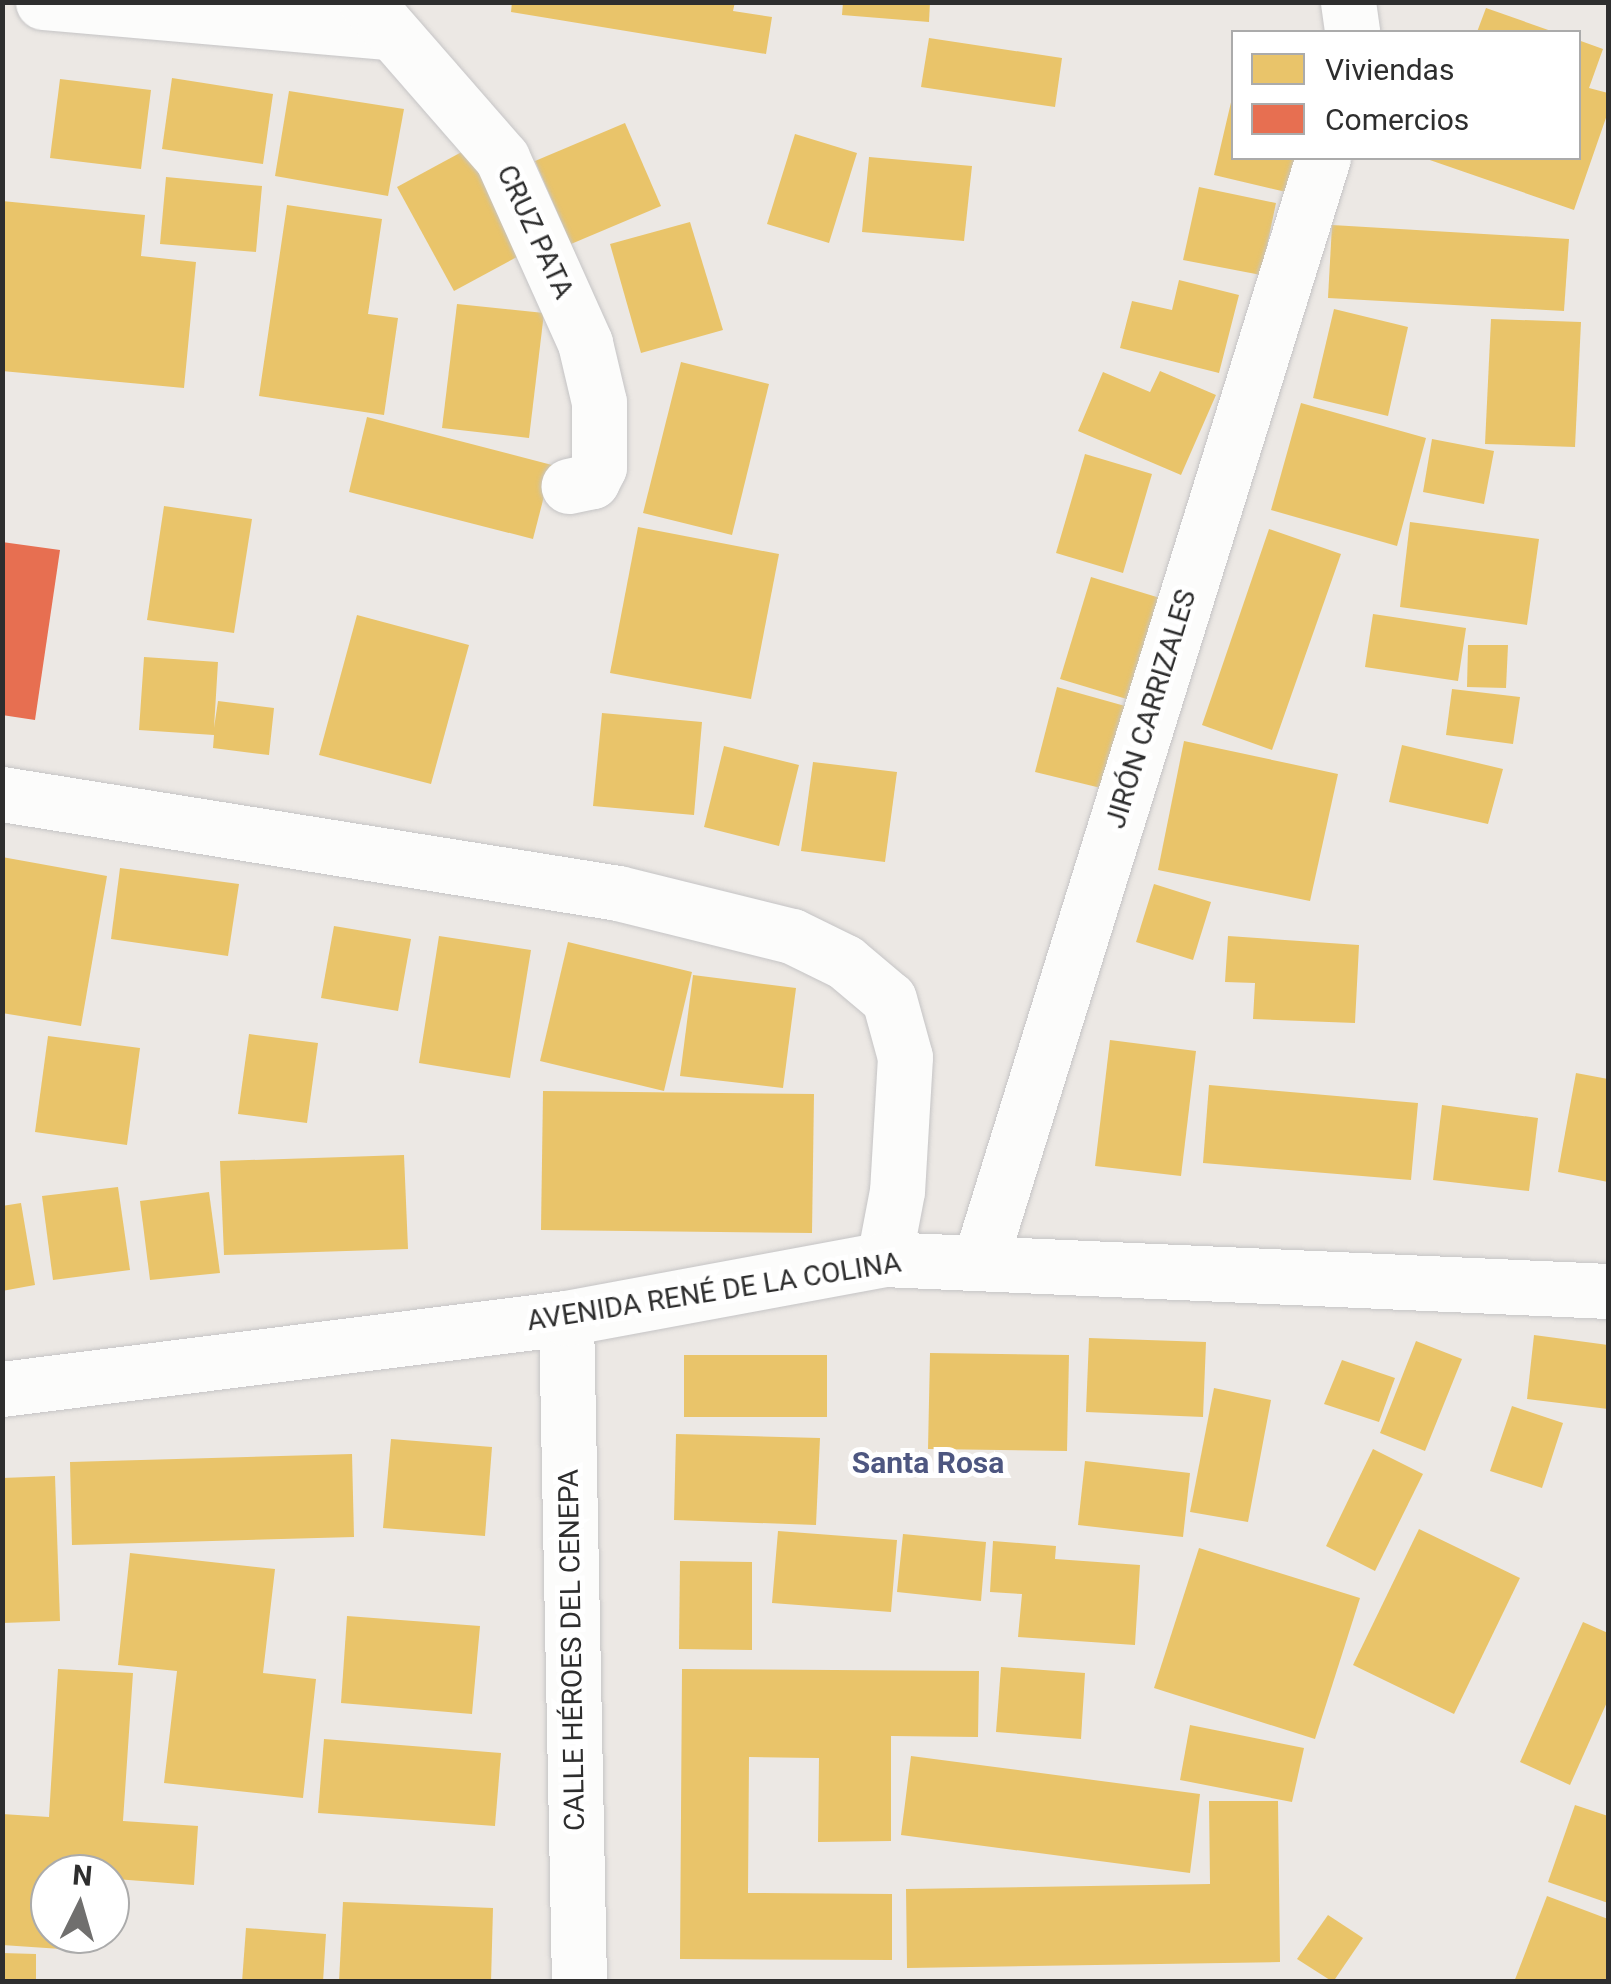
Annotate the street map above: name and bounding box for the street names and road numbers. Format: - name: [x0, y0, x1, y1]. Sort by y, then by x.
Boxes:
- street label: CRUZ PATA: [489, 160, 581, 304]
- street label: JIRÓN CARRIZALES: [1099, 586, 1203, 832]
- street label: AVENIDA RENÉ DE LA COLINA: [525, 1246, 903, 1338]
- street label: CALLE HÉROES DEL CENEPA: [552, 1469, 592, 1831]

